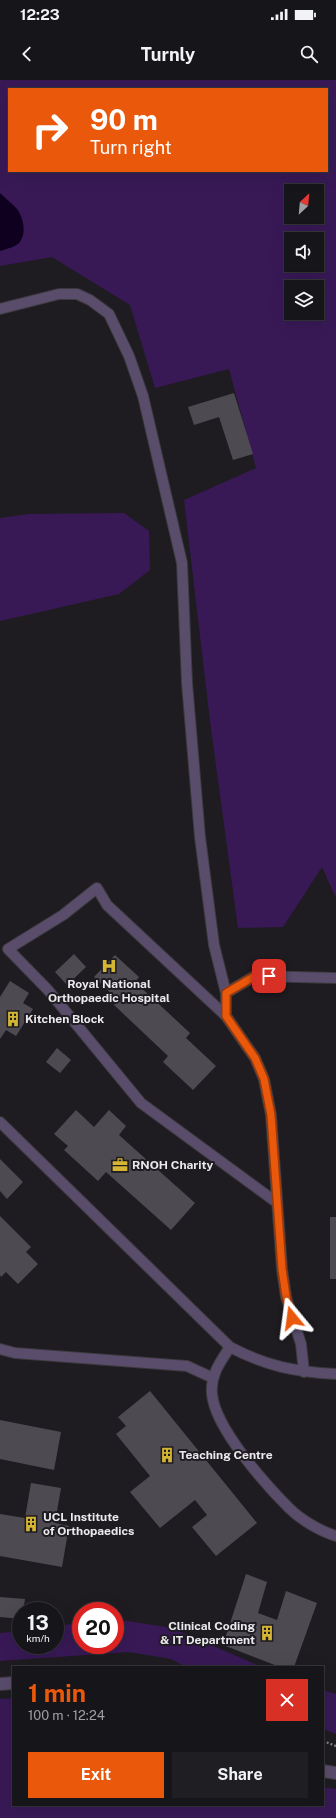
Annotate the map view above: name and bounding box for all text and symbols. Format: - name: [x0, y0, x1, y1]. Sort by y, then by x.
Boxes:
- text: 12:23: [20, 6, 60, 23]
- icon: back: [16, 43, 38, 65]
- icon: search: [298, 43, 320, 65]
- text: Turnly: [141, 44, 195, 65]
- text: 90 m: [90, 103, 158, 136]
- icon: right: [24, 104, 76, 156]
- text: Turn right: [90, 137, 172, 158]
- north arrow: [284, 184, 324, 224]
- map controls: [284, 184, 324, 320]
- button: sound: [284, 232, 324, 272]
- button: layers: [284, 280, 324, 320]
- hospital icon: Royal National Orthopaedic Hospital: [100, 957, 118, 975]
- pin: [252, 959, 286, 993]
- icon: arrive: [258, 965, 280, 987]
- place label: Royal National Orthopaedic Hospital: [48, 977, 170, 1005]
- building icon: Kitchen Block: [4, 1010, 22, 1028]
- place label: Kitchen Block: [25, 1012, 104, 1026]
- office icon: RNOH Charity: [111, 1156, 129, 1174]
- place label: RNOH Charity: [132, 1158, 213, 1172]
- position arrow: [271, 1297, 313, 1339]
- building icon: Teaching Centre: [158, 1446, 176, 1464]
- place label: Teaching Centre: [179, 1448, 273, 1462]
- place label: UCL Institute of Orthopaedics: [43, 1510, 134, 1538]
- building icon: UCL Institute of Orthopaedics: [22, 1515, 40, 1533]
- speed limit sign: 20: [72, 1602, 124, 1654]
- text: 13: [27, 1611, 49, 1635]
- place label: Clinical Coding & IT Department: [160, 1619, 255, 1647]
- building icon: Clinical Coding & IT Department: [258, 1624, 276, 1642]
- text: km/h: [26, 1632, 50, 1644]
- text: 1 min: [28, 1679, 86, 1707]
- button: close: [266, 1679, 308, 1721]
- text: 100 m · 12:24: [28, 1708, 105, 1723]
- button: Exit: [28, 1752, 164, 1798]
- button: Share: [172, 1752, 308, 1798]

